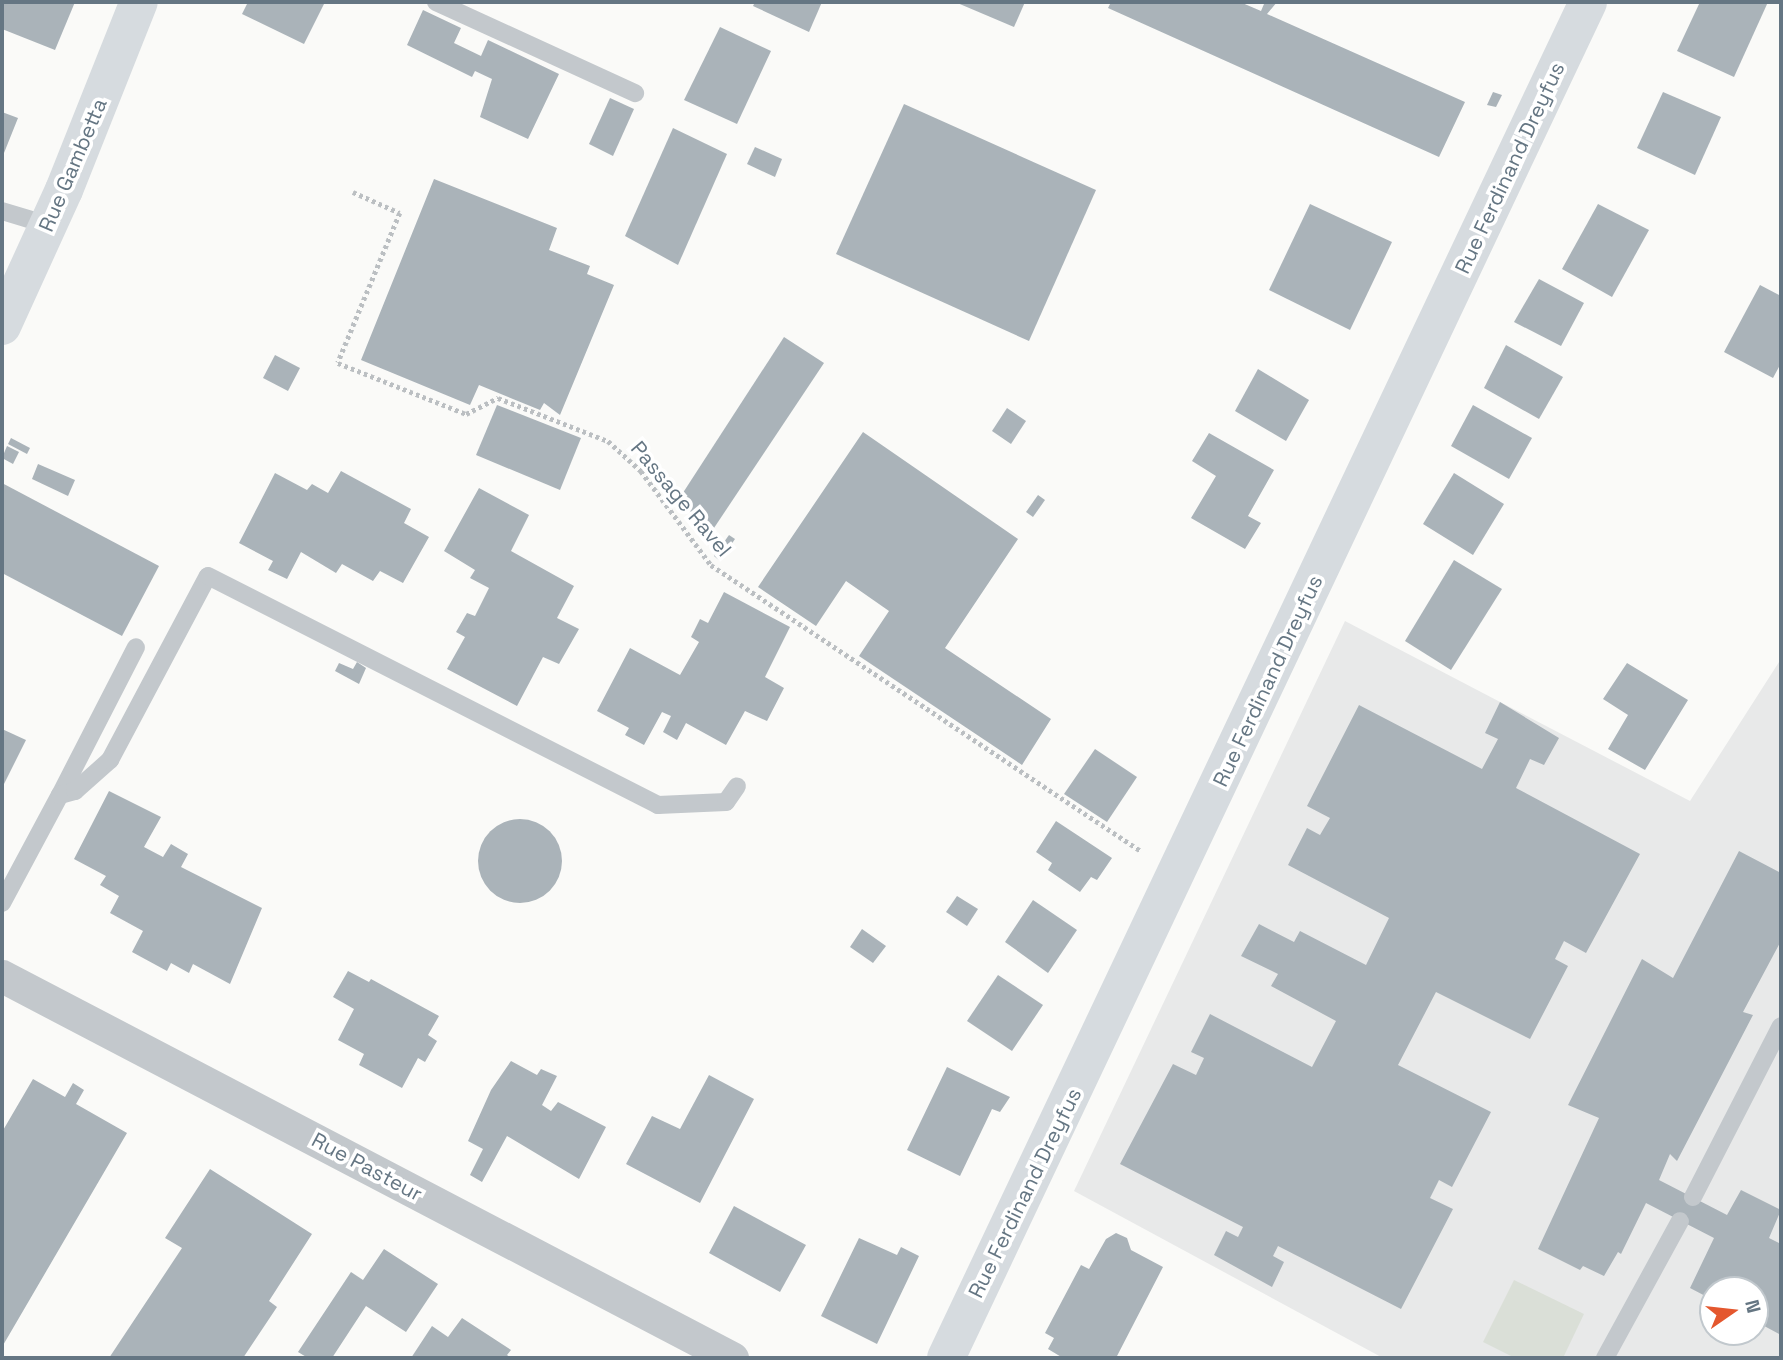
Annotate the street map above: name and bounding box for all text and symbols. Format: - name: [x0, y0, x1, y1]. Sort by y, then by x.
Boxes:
- street label: Rue Ferdinand Dreyfus: [1450, 58, 1570, 278]
- street label: Rue Gambetta: [34, 95, 112, 235]
- street label: Passage Ravel: [625, 436, 737, 562]
- street label: Rue Ferdinand Dreyfus: [1208, 571, 1328, 791]
- street label: Rue Ferdinand Dreyfus: [963, 1084, 1087, 1302]
- street label: Rue Pasteur: [307, 1127, 427, 1207]
- north arrow: [1699, 1276, 1769, 1346]
- text: N: [1739, 1297, 1767, 1315]

